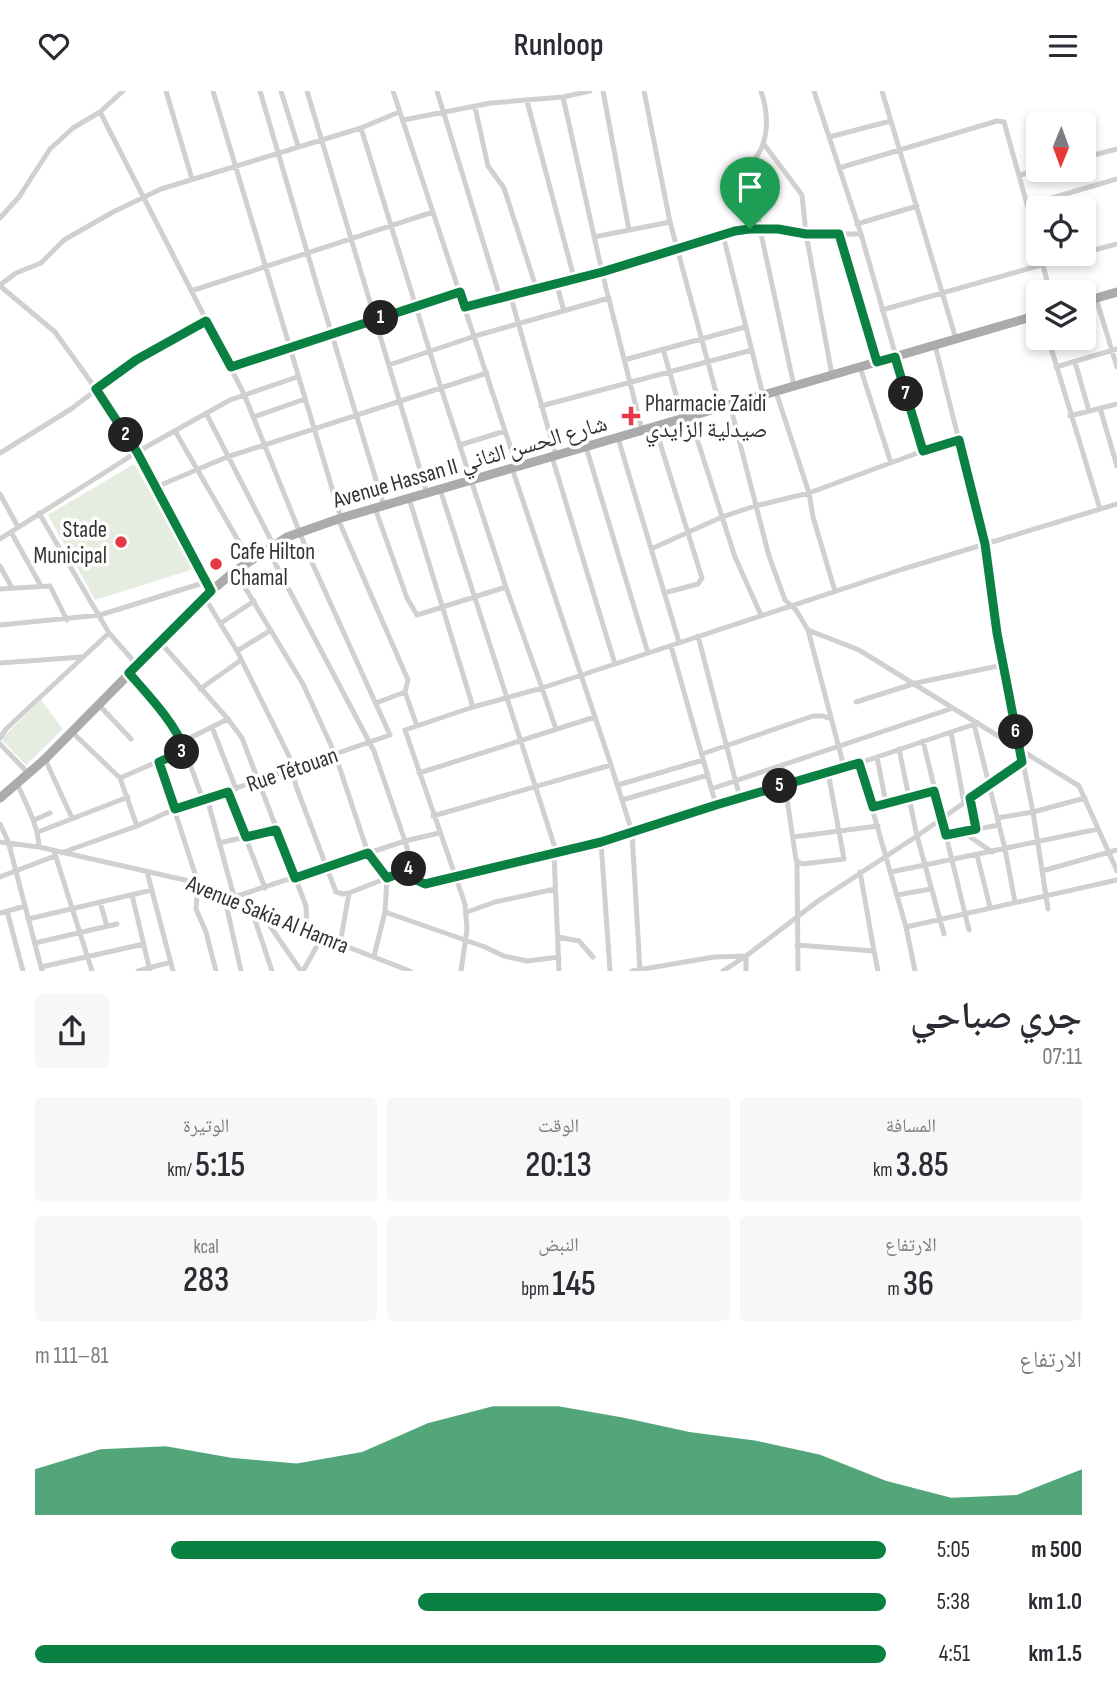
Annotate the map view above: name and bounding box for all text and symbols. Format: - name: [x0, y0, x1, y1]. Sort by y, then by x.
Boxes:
- text: Runloop: [513, 26, 604, 65]
- icon: heart: [35, 27, 73, 65]
- icon: menu: [1044, 27, 1082, 65]
- north arrow: [1026, 112, 1096, 182]
- map controls: [1026, 112, 1096, 350]
- pin: [720, 157, 780, 229]
- icon: arrive: [731, 168, 769, 206]
- button: locate: [1026, 196, 1096, 266]
- button: layers: [1026, 280, 1096, 350]
- pin: 1: [364, 301, 398, 335]
- text: 1: [377, 306, 384, 329]
- pin: 7: [888, 377, 923, 411]
- text: 7: [901, 382, 910, 405]
- place label: Pharmacie Zaidi صيدلية الزايدي: [645, 390, 768, 448]
- marker: Pharmacie Zaidi صيدلية الزايدي: [623, 408, 639, 424]
- street label: Avenue Hassan II شارع الحسن الثاني: [329, 409, 612, 519]
- pin: 2: [108, 417, 144, 453]
- text: 2: [121, 423, 130, 446]
- place label: Stade Municipal: [33, 516, 107, 570]
- marker: Stade Municipal: [113, 534, 129, 550]
- place label: Cafe Hilton Chamal: [230, 538, 315, 592]
- marker: Cafe Hilton Chamal: [208, 556, 224, 572]
- pin: 6: [998, 715, 1034, 749]
- text: 6: [1011, 720, 1020, 743]
- pin: 3: [164, 735, 200, 769]
- text: 3: [177, 740, 186, 763]
- street label: Rue Tétouan: [243, 741, 342, 799]
- pin: 5: [762, 769, 798, 803]
- text: 5: [775, 774, 784, 797]
- pin: 4: [392, 851, 426, 887]
- text: 4: [404, 857, 413, 880]
- street label: Avenue Sakia Al Hamra: [181, 869, 353, 960]
- button: share: [35, 994, 109, 1068]
- text: جري صباحي: [910, 994, 1082, 1039]
- text: 07:11: [1042, 1043, 1082, 1071]
- text: الوتيرة: [183, 1115, 229, 1138]
- text: الوقت: [538, 1115, 579, 1138]
- text: المسافة: [886, 1115, 936, 1138]
- text: 5:15: [195, 1144, 245, 1187]
- text: 20:13: [525, 1144, 592, 1187]
- text: 3.85: [895, 1144, 949, 1187]
- text: /km: [167, 1159, 195, 1182]
- text: km: [873, 1159, 895, 1182]
- text: النبض: [538, 1234, 579, 1257]
- text: الارتفاع: [885, 1234, 937, 1257]
- text: kcal: [194, 1236, 219, 1259]
- text: 283: [183, 1259, 229, 1302]
- text: 145: [552, 1263, 596, 1306]
- text: 36: [903, 1263, 934, 1306]
- text: bpm: [521, 1278, 552, 1301]
- text: m: [888, 1278, 903, 1301]
- text: 81–111 m: [35, 1342, 109, 1370]
- text: الارتفاع: [1019, 1346, 1082, 1374]
- text: 5:05: [937, 1536, 970, 1564]
- text: 500 m: [1031, 1536, 1082, 1564]
- text: 5:38: [937, 1588, 970, 1616]
- text: 1.0 km: [1028, 1588, 1082, 1616]
- text: 4:51: [939, 1640, 970, 1668]
- text: 1.5 km: [1029, 1640, 1082, 1668]

